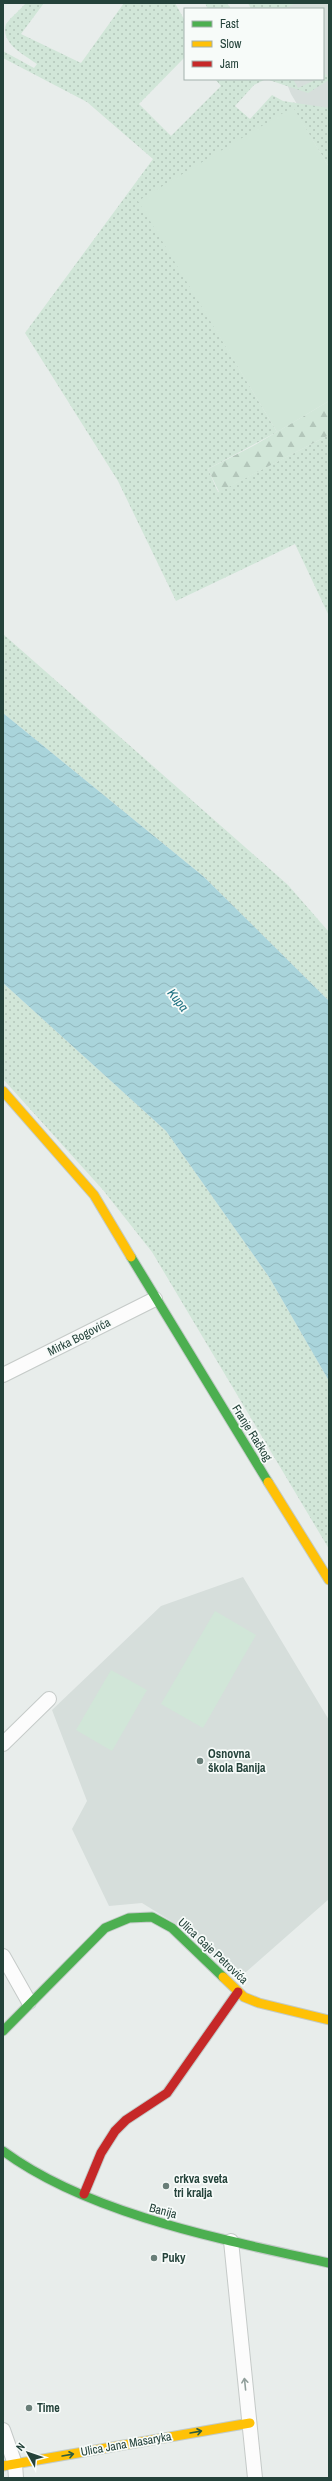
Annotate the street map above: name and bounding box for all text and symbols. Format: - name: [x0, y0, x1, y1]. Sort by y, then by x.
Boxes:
- legend: [184, 8, 324, 80]
- text: Fast: [220, 16, 239, 32]
- text: Slow: [220, 36, 242, 52]
- text: Jam: [220, 56, 239, 72]
- water label: Kupa: [164, 985, 192, 1015]
- street label: Mirka Bogovića: [45, 1314, 114, 1360]
- street label: Franje Račkog: [228, 1402, 276, 1465]
- place label: Osnovna škola Banija: [208, 1746, 266, 1776]
- marker: Osnovna škola Banija: [195, 1756, 205, 1766]
- street label: Ulica Gaje Petrovića: [175, 1914, 252, 1988]
- place label: crkva sveta tri kralja: [174, 2171, 228, 2201]
- marker: crkva sveta tri kralja: [161, 2181, 171, 2191]
- street label: Banija: [147, 2200, 179, 2222]
- place label: Puky: [162, 2250, 186, 2266]
- marker: Puky: [149, 2253, 159, 2263]
- one-way arrow: [242, 2378, 249, 2391]
- place label: Time: [37, 2400, 60, 2416]
- marker: Time: [24, 2403, 34, 2413]
- street label: Ulica Jana Masaryka: [79, 2428, 173, 2460]
- one-way arrow: [189, 2428, 202, 2436]
- north arrow: [8, 2433, 48, 2473]
- text: N: [13, 2440, 28, 2454]
- one-way arrow: [61, 2451, 74, 2459]

